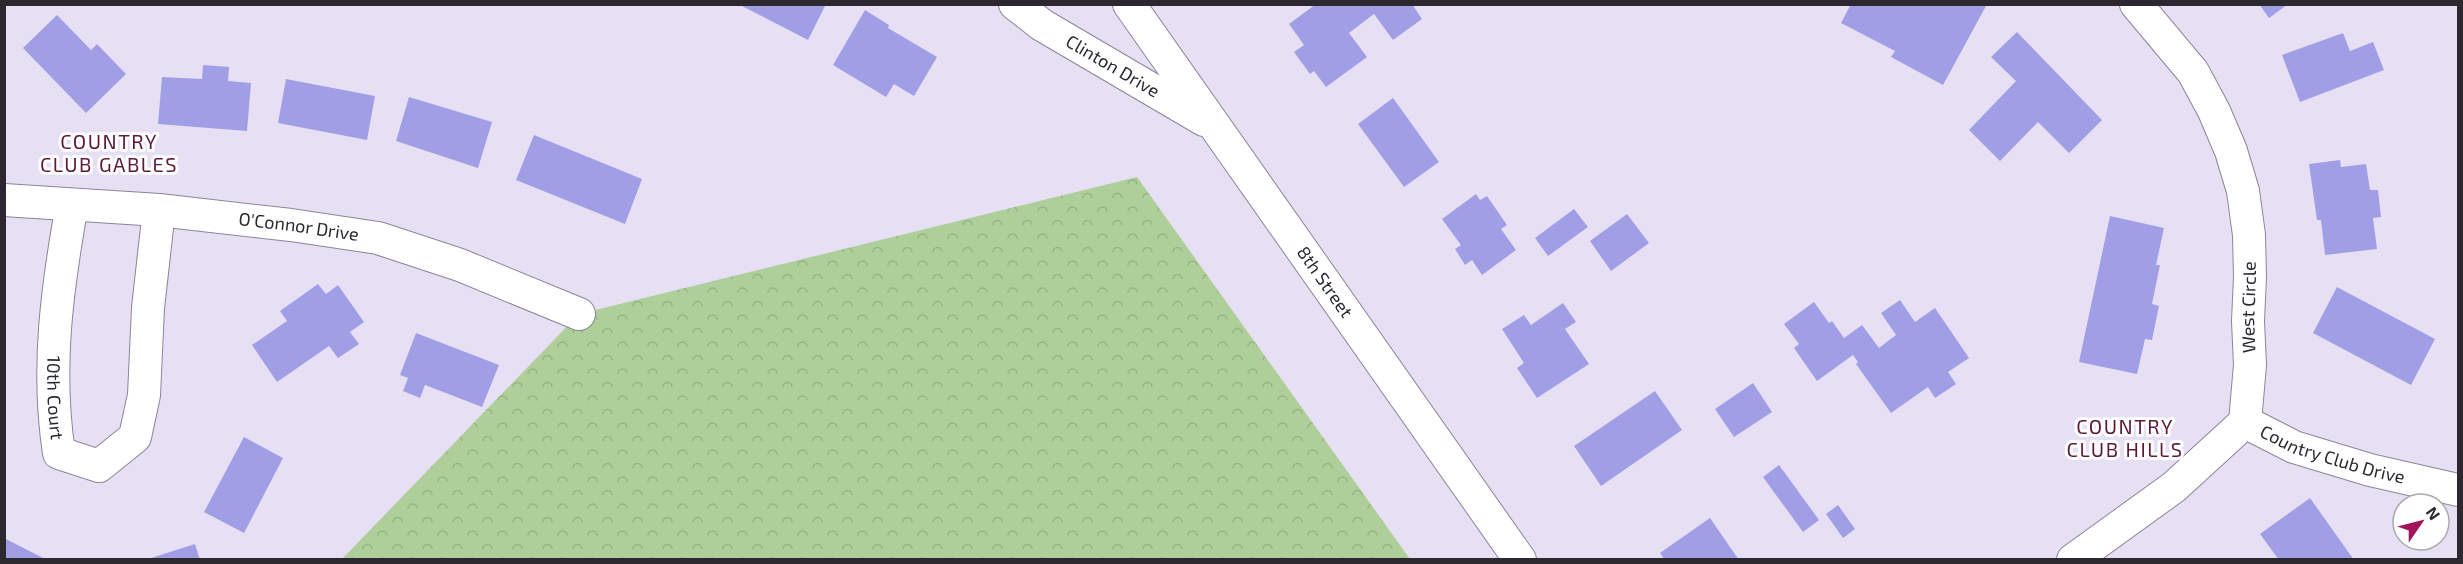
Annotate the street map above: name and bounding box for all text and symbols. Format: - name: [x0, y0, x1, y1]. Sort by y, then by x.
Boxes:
- street label: Clinton Drive: [1062, 29, 1164, 102]
- district label: COUNTRY CLUB GABLES: [40, 129, 178, 176]
- street label: O'Connor Drive: [237, 207, 360, 245]
- street label: 8th Street: [1293, 242, 1358, 322]
- street label: West Circle: [2236, 261, 2260, 354]
- street label: 10th Court: [43, 355, 69, 441]
- district label: COUNTRY CLUB HILLS: [2067, 414, 2183, 461]
- street label: Country Club Drive: [2257, 420, 2407, 488]
- north arrow: [2391, 492, 2451, 552]
- text: N: [2423, 503, 2445, 523]

